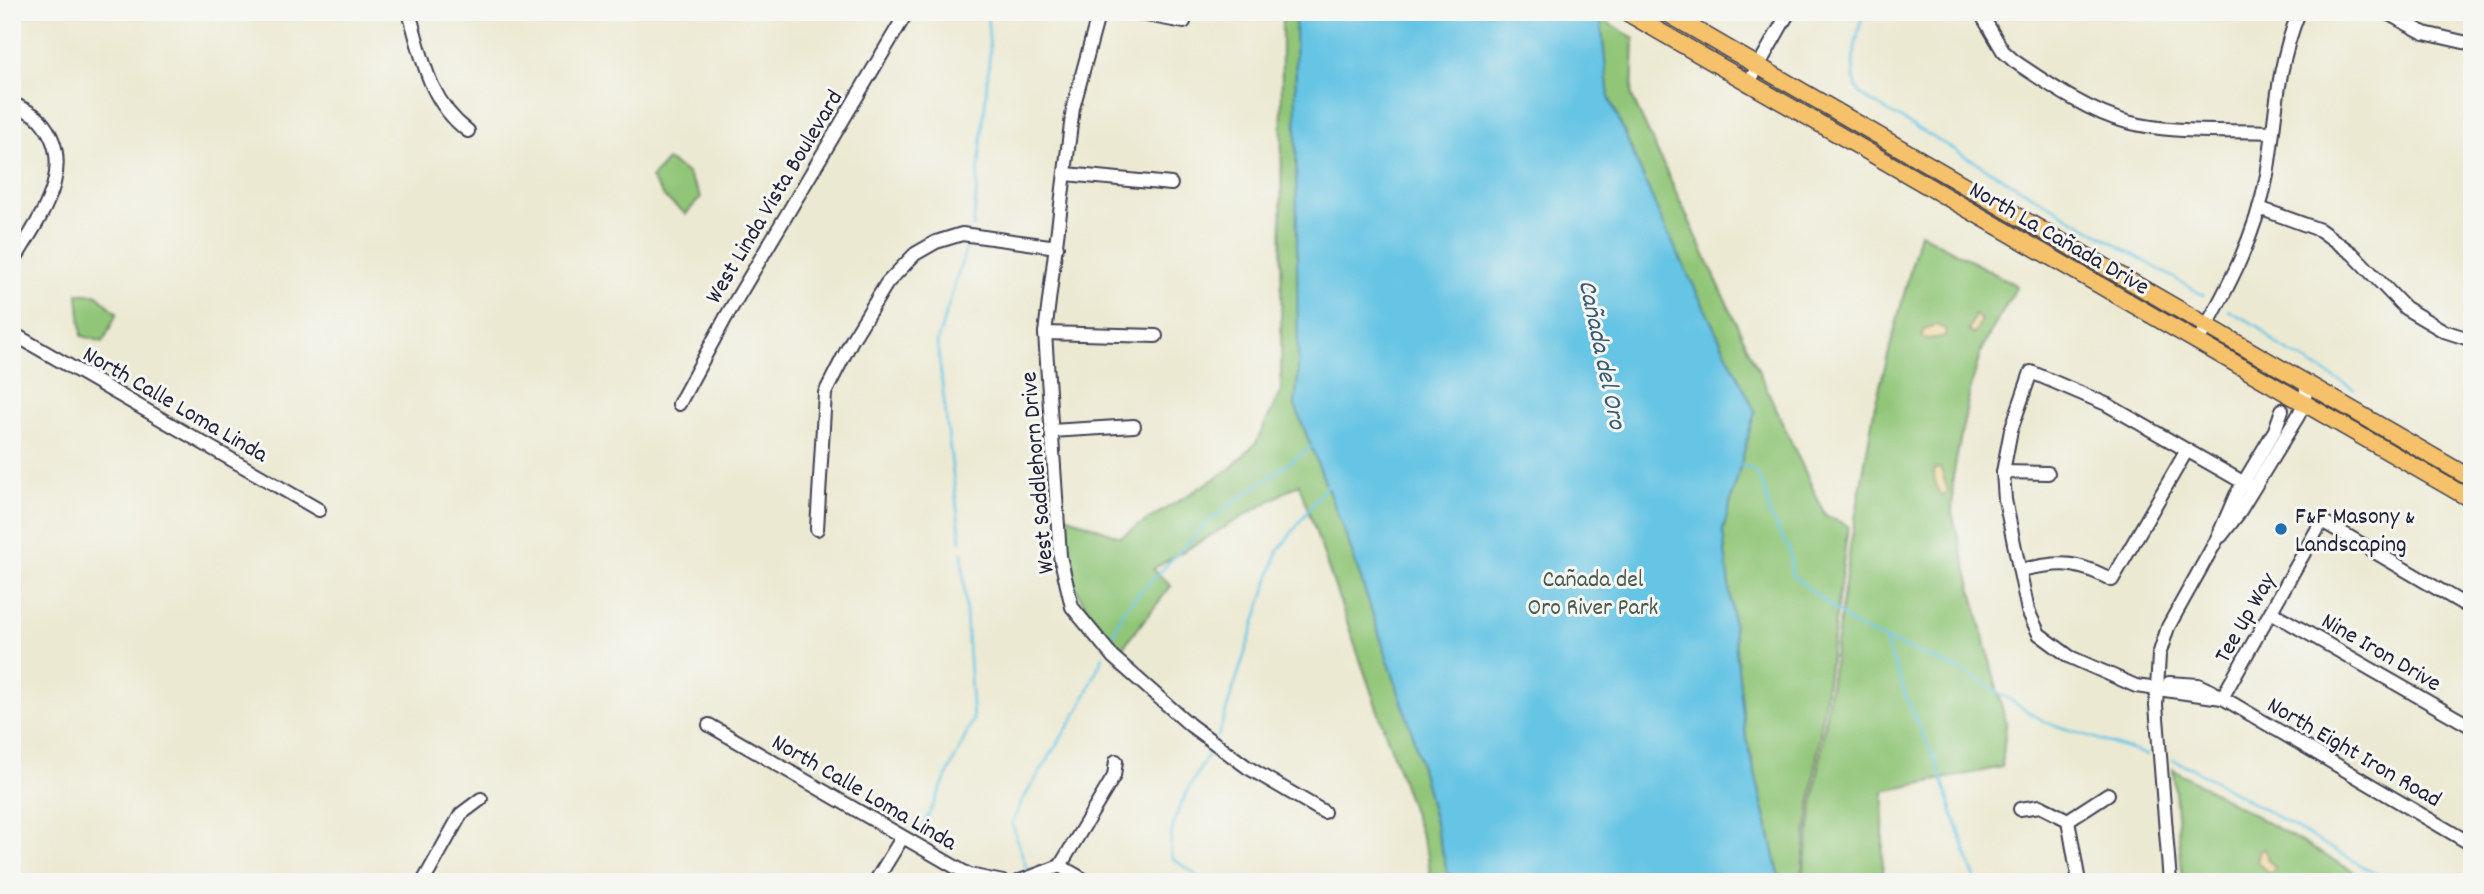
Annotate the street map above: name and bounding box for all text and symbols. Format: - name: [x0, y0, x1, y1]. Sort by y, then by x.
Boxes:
- street label: West Linda Vista Boulevard: [698, 84, 853, 311]
- street label: North La Cañada Drive: [1962, 174, 2155, 305]
- water label: Cañada del Oro: [1567, 277, 1635, 434]
- street label: North Calle Loma Linda: [76, 339, 274, 473]
- street label: West Saddlehorn Drive: [1013, 370, 1065, 575]
- place label: F&F Masony & Landscaping: [2295, 501, 2415, 563]
- marker: F&F Masony & Landscaping: [2273, 521, 2289, 537]
- park label: Cañada del Oro River Park: [1528, 564, 1658, 626]
- street label: Tee Up Way: [2207, 566, 2287, 670]
- street label: Nine Iron Drive: [2314, 606, 2447, 702]
- street label: North Eight Iron Road: [2260, 690, 2447, 817]
- street label: North Calle Loma Linda: [765, 727, 963, 861]

